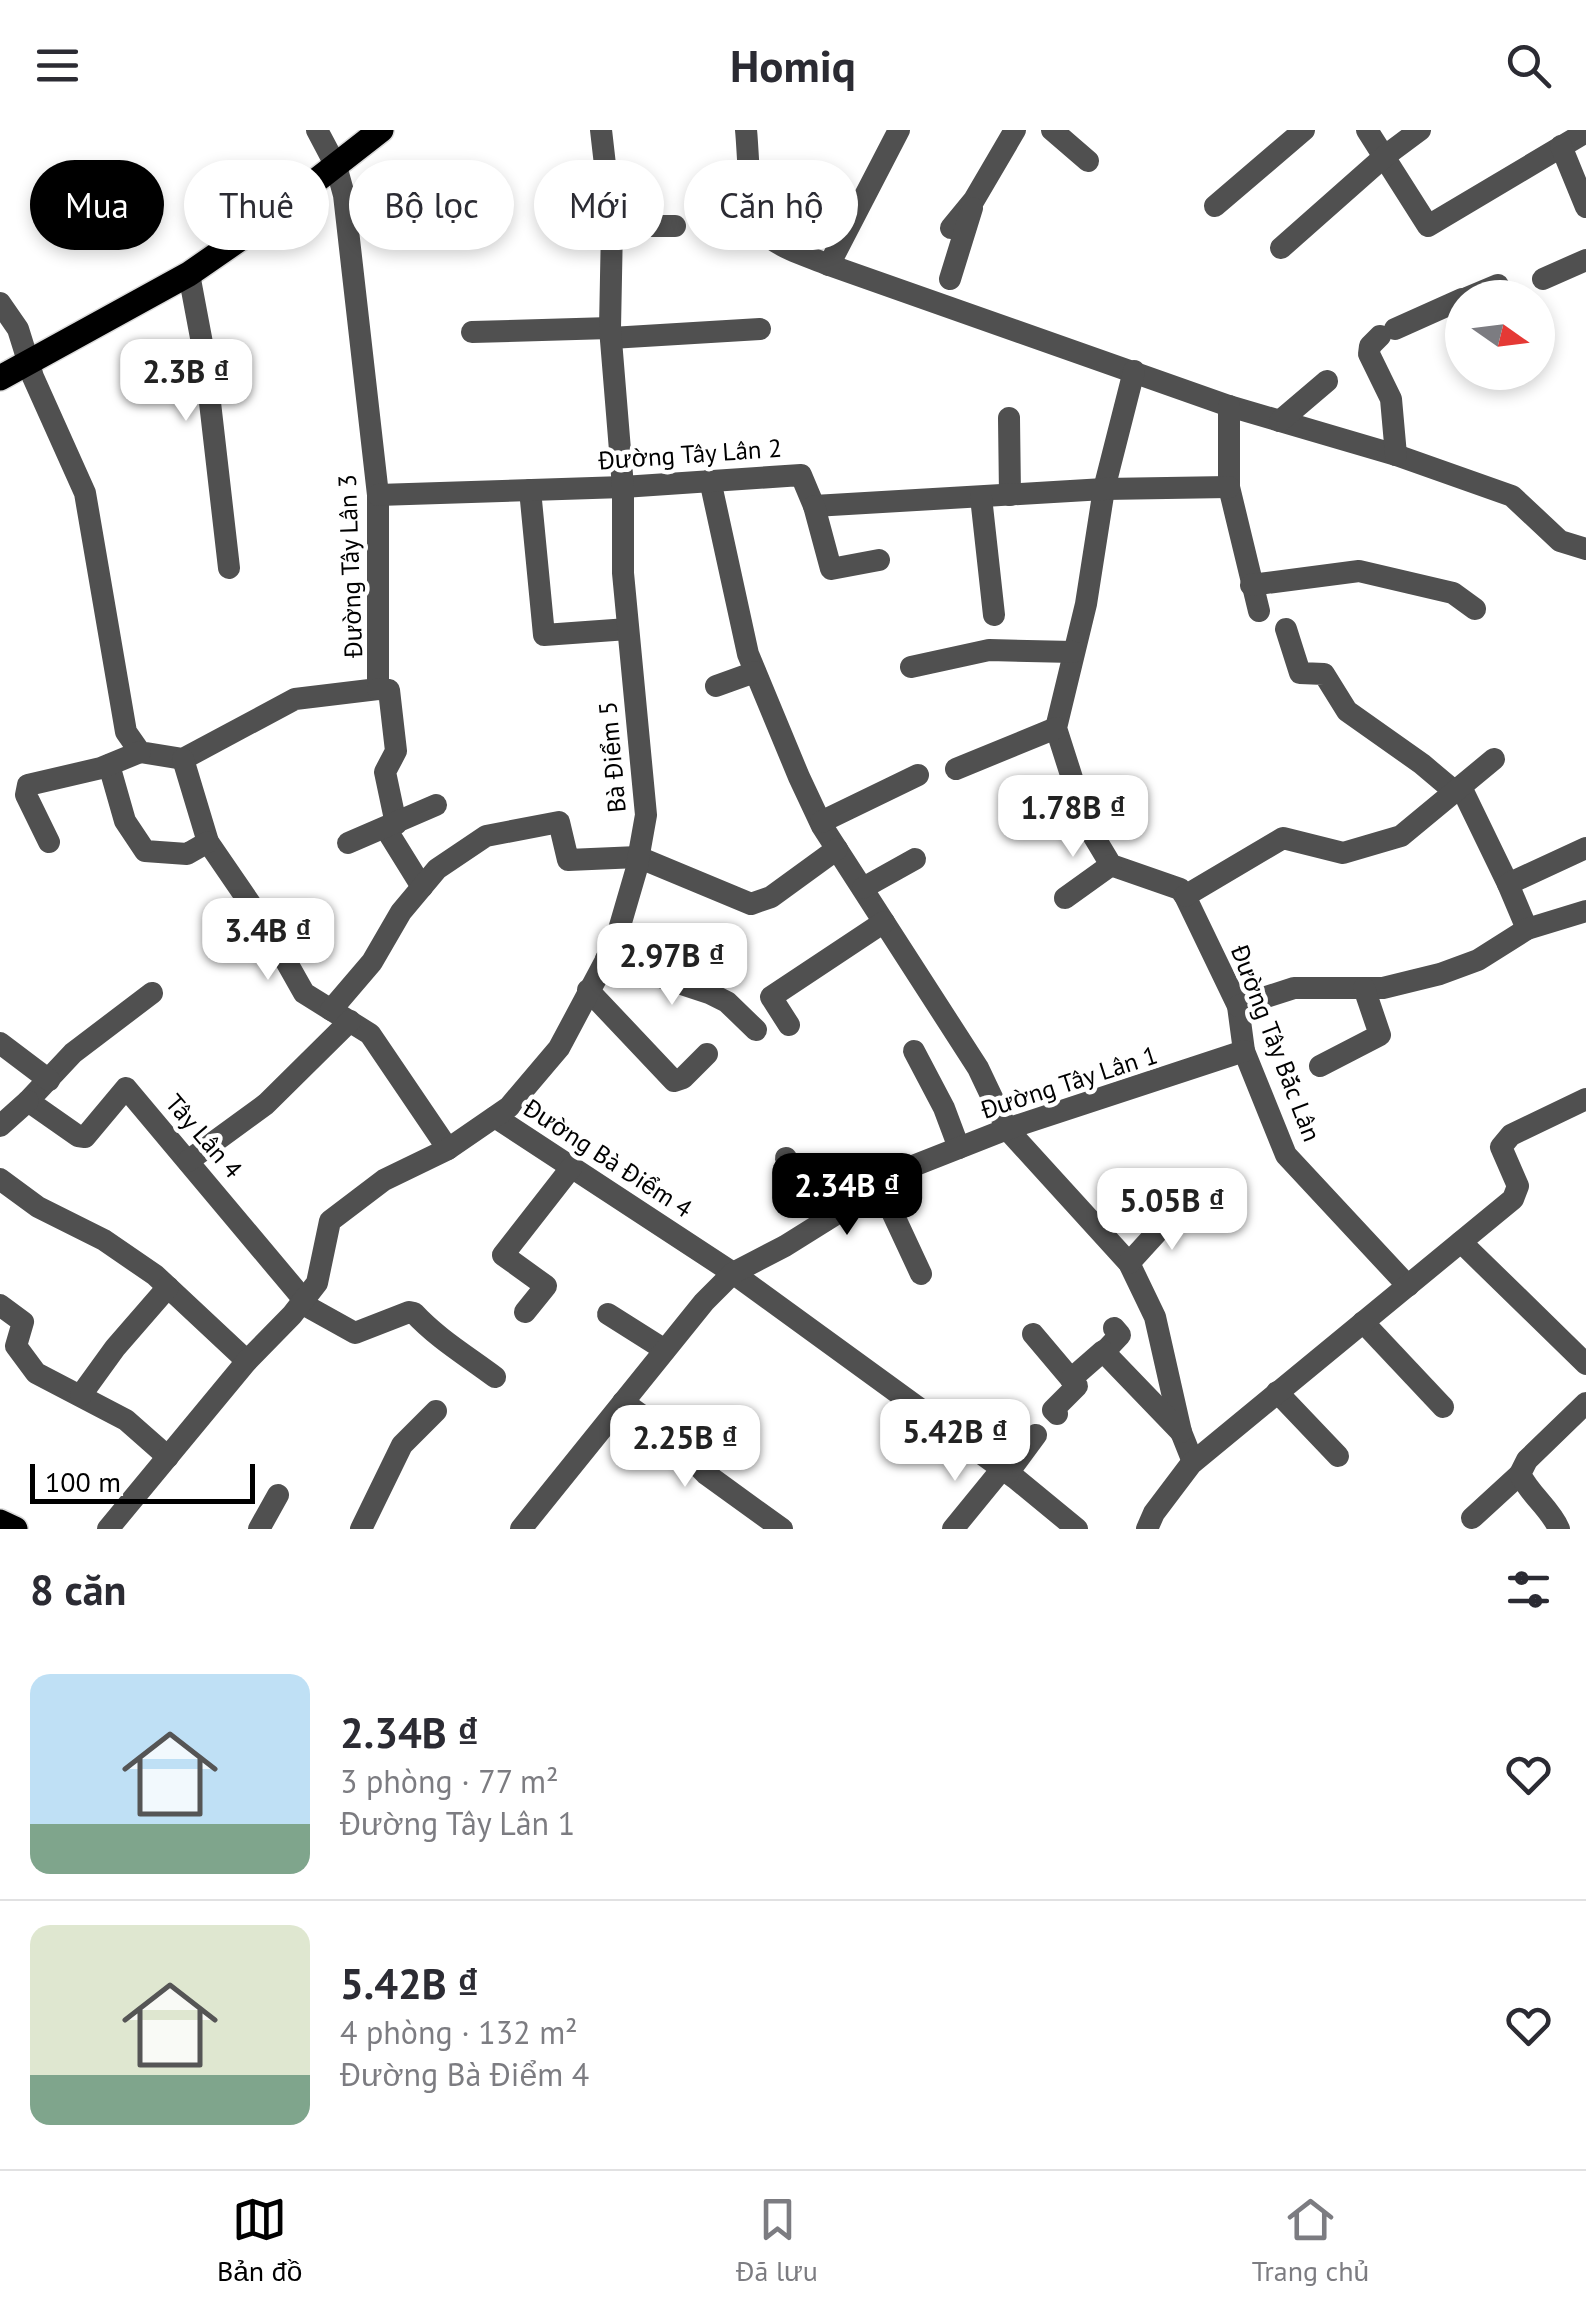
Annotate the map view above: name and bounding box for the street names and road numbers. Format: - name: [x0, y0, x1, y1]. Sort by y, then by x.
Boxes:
- street label: Đường Tây Lân 2: [596, 432, 783, 476]
- street label: Đường Tây Lân 3: [331, 474, 369, 659]
- street label: Bà Điểm 5: [591, 700, 633, 814]
- street label: Đường Tây Bắc Lân: [1223, 939, 1328, 1146]
- street label: Đường Tây Lân 1: [976, 1038, 1161, 1126]
- street label: Tây Lân 4: [159, 1087, 249, 1185]
- street label: Đường Bà Điểm 4: [517, 1091, 699, 1225]

